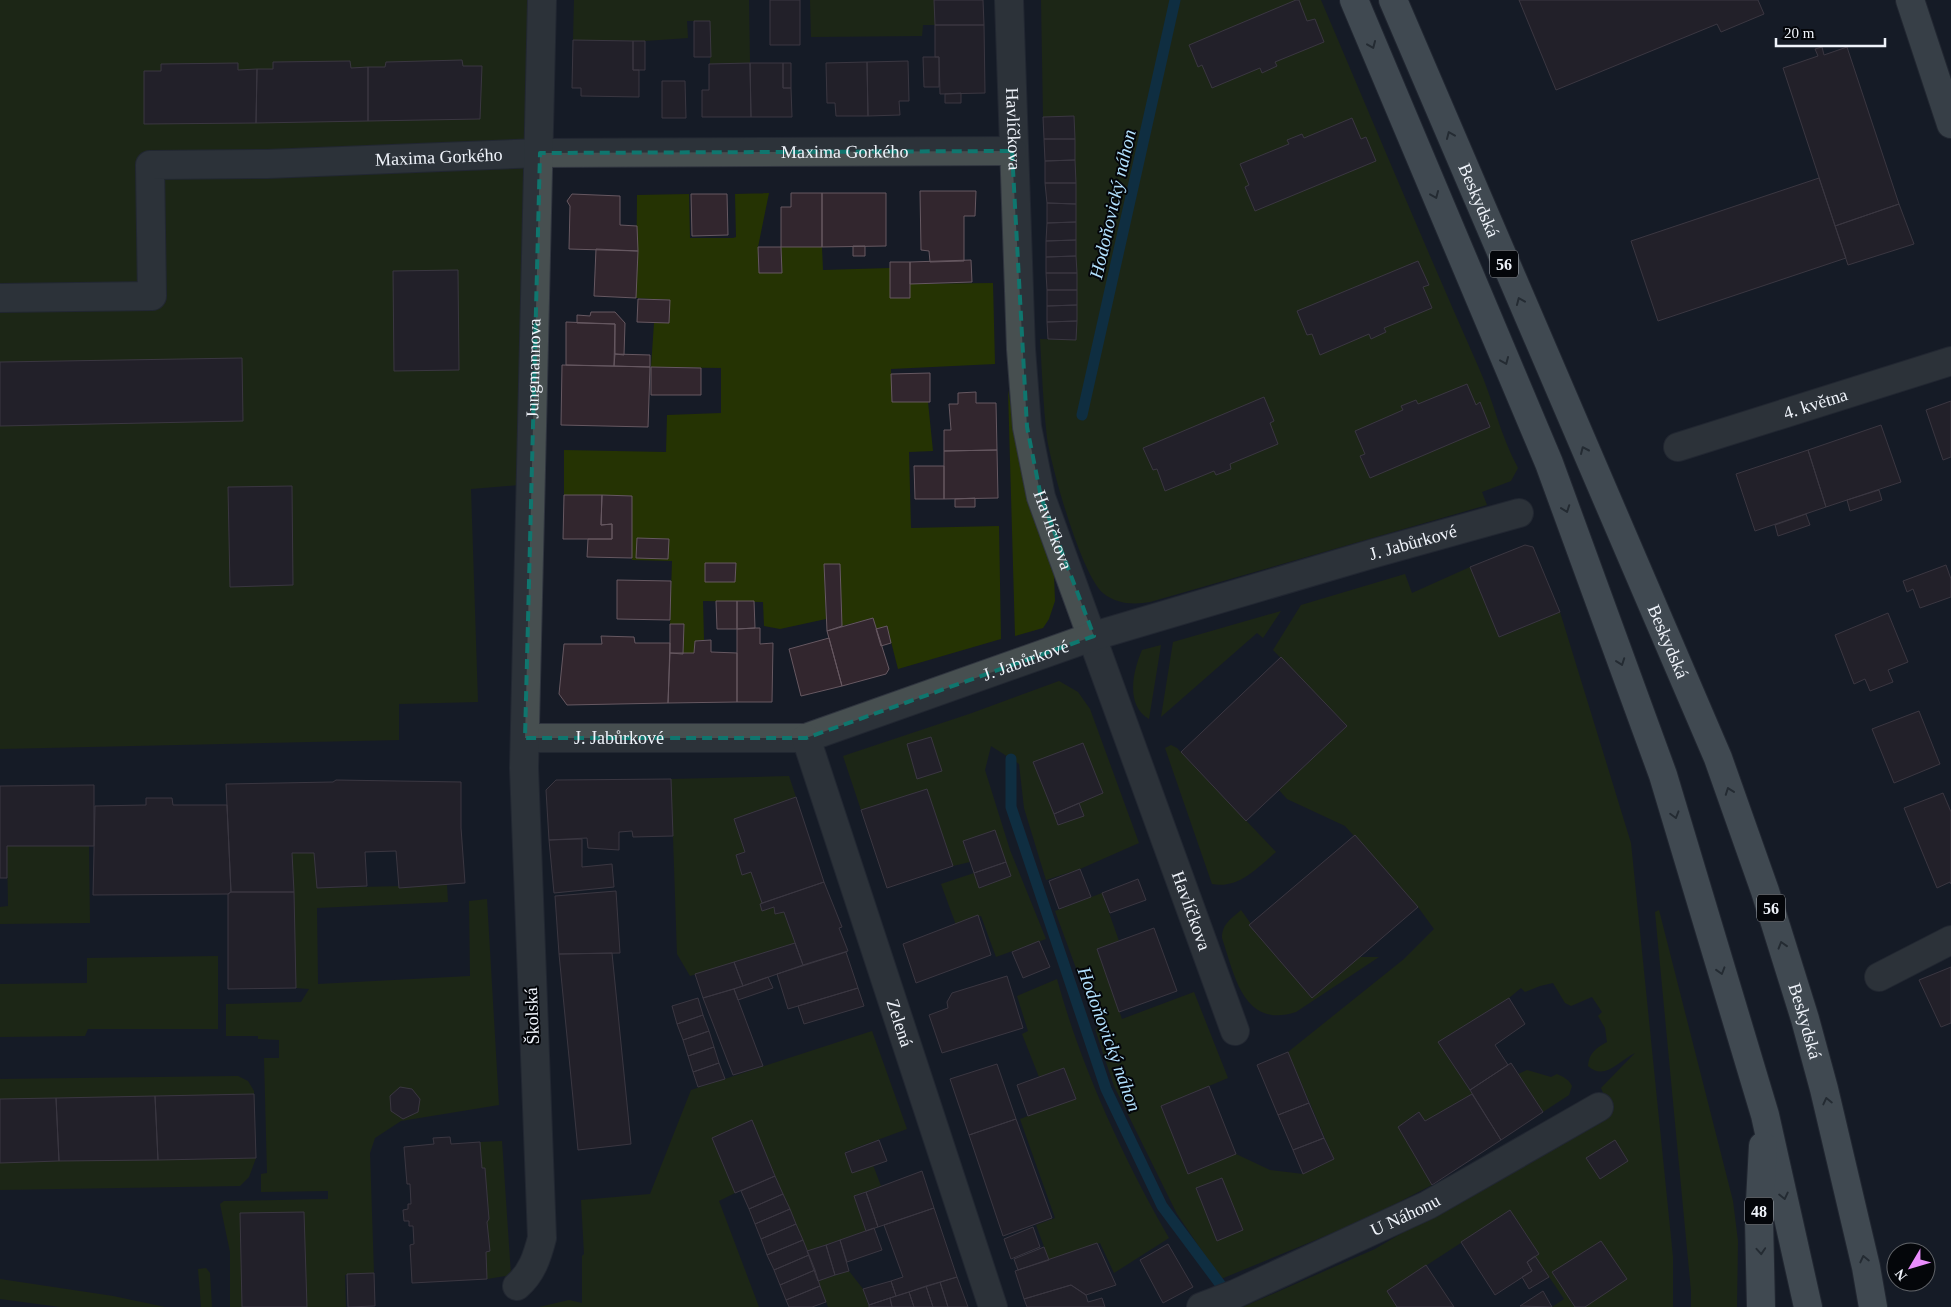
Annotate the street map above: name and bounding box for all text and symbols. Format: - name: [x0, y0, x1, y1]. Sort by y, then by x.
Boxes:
- scale bar: [1776, 15, 1885, 47]
- text: 20 m: [1784, 25, 1815, 41]
- one-way arrow: [1366, 40, 1377, 49]
- street label: Havlíčkova: [1002, 87, 1025, 171]
- water label: Hodoňovický náhon: [1085, 127, 1140, 282]
- one-way arrow: [1445, 131, 1456, 140]
- street label: Maxima Gorkého: [781, 141, 909, 162]
- street label: Maxima Gorkého: [375, 145, 503, 170]
- street label: Beskydská: [1454, 161, 1503, 240]
- one-way arrow: [1429, 190, 1440, 199]
- road number: 56: [1490, 250, 1518, 278]
- one-way arrow: [1515, 297, 1526, 306]
- street label: Jungmannova: [522, 318, 545, 419]
- one-way arrow: [1499, 356, 1509, 365]
- street label: 4. května: [1781, 384, 1850, 423]
- one-way arrow: [1580, 446, 1591, 455]
- street label: Havlíčkova: [1029, 488, 1077, 572]
- one-way arrow: [1560, 504, 1570, 513]
- street label: J. Jabůrkové: [1367, 521, 1459, 564]
- street label: Beskydská: [1643, 602, 1693, 681]
- street label: J. Jabůrkové: [980, 636, 1071, 685]
- one-way arrow: [1615, 657, 1625, 666]
- street label: J. Jabůrkové: [574, 728, 664, 748]
- one-way arrow: [1725, 787, 1735, 796]
- one-way arrow: [1669, 811, 1679, 819]
- street label: Havlíčkova: [1168, 868, 1215, 953]
- road number: 56: [1757, 894, 1785, 921]
- one-way arrow: [1778, 941, 1788, 949]
- water label: Hodoňovický náhon: [1073, 963, 1145, 1114]
- one-way arrow: [1716, 966, 1726, 974]
- street label: Beskydská: [1784, 981, 1825, 1061]
- street label: Školská: [520, 987, 543, 1045]
- street label: Zelená: [883, 997, 917, 1049]
- one-way arrow: [1822, 1096, 1833, 1105]
- street label: U Náhonu: [1367, 1190, 1444, 1240]
- one-way arrow: [1778, 1192, 1789, 1201]
- road number: 48: [1745, 1198, 1773, 1224]
- north arrow: [1886, 1242, 1936, 1292]
- one-way arrow: [1755, 1247, 1766, 1255]
- one-way arrow: [1859, 1255, 1870, 1264]
- text: N: [1892, 1266, 1910, 1283]

